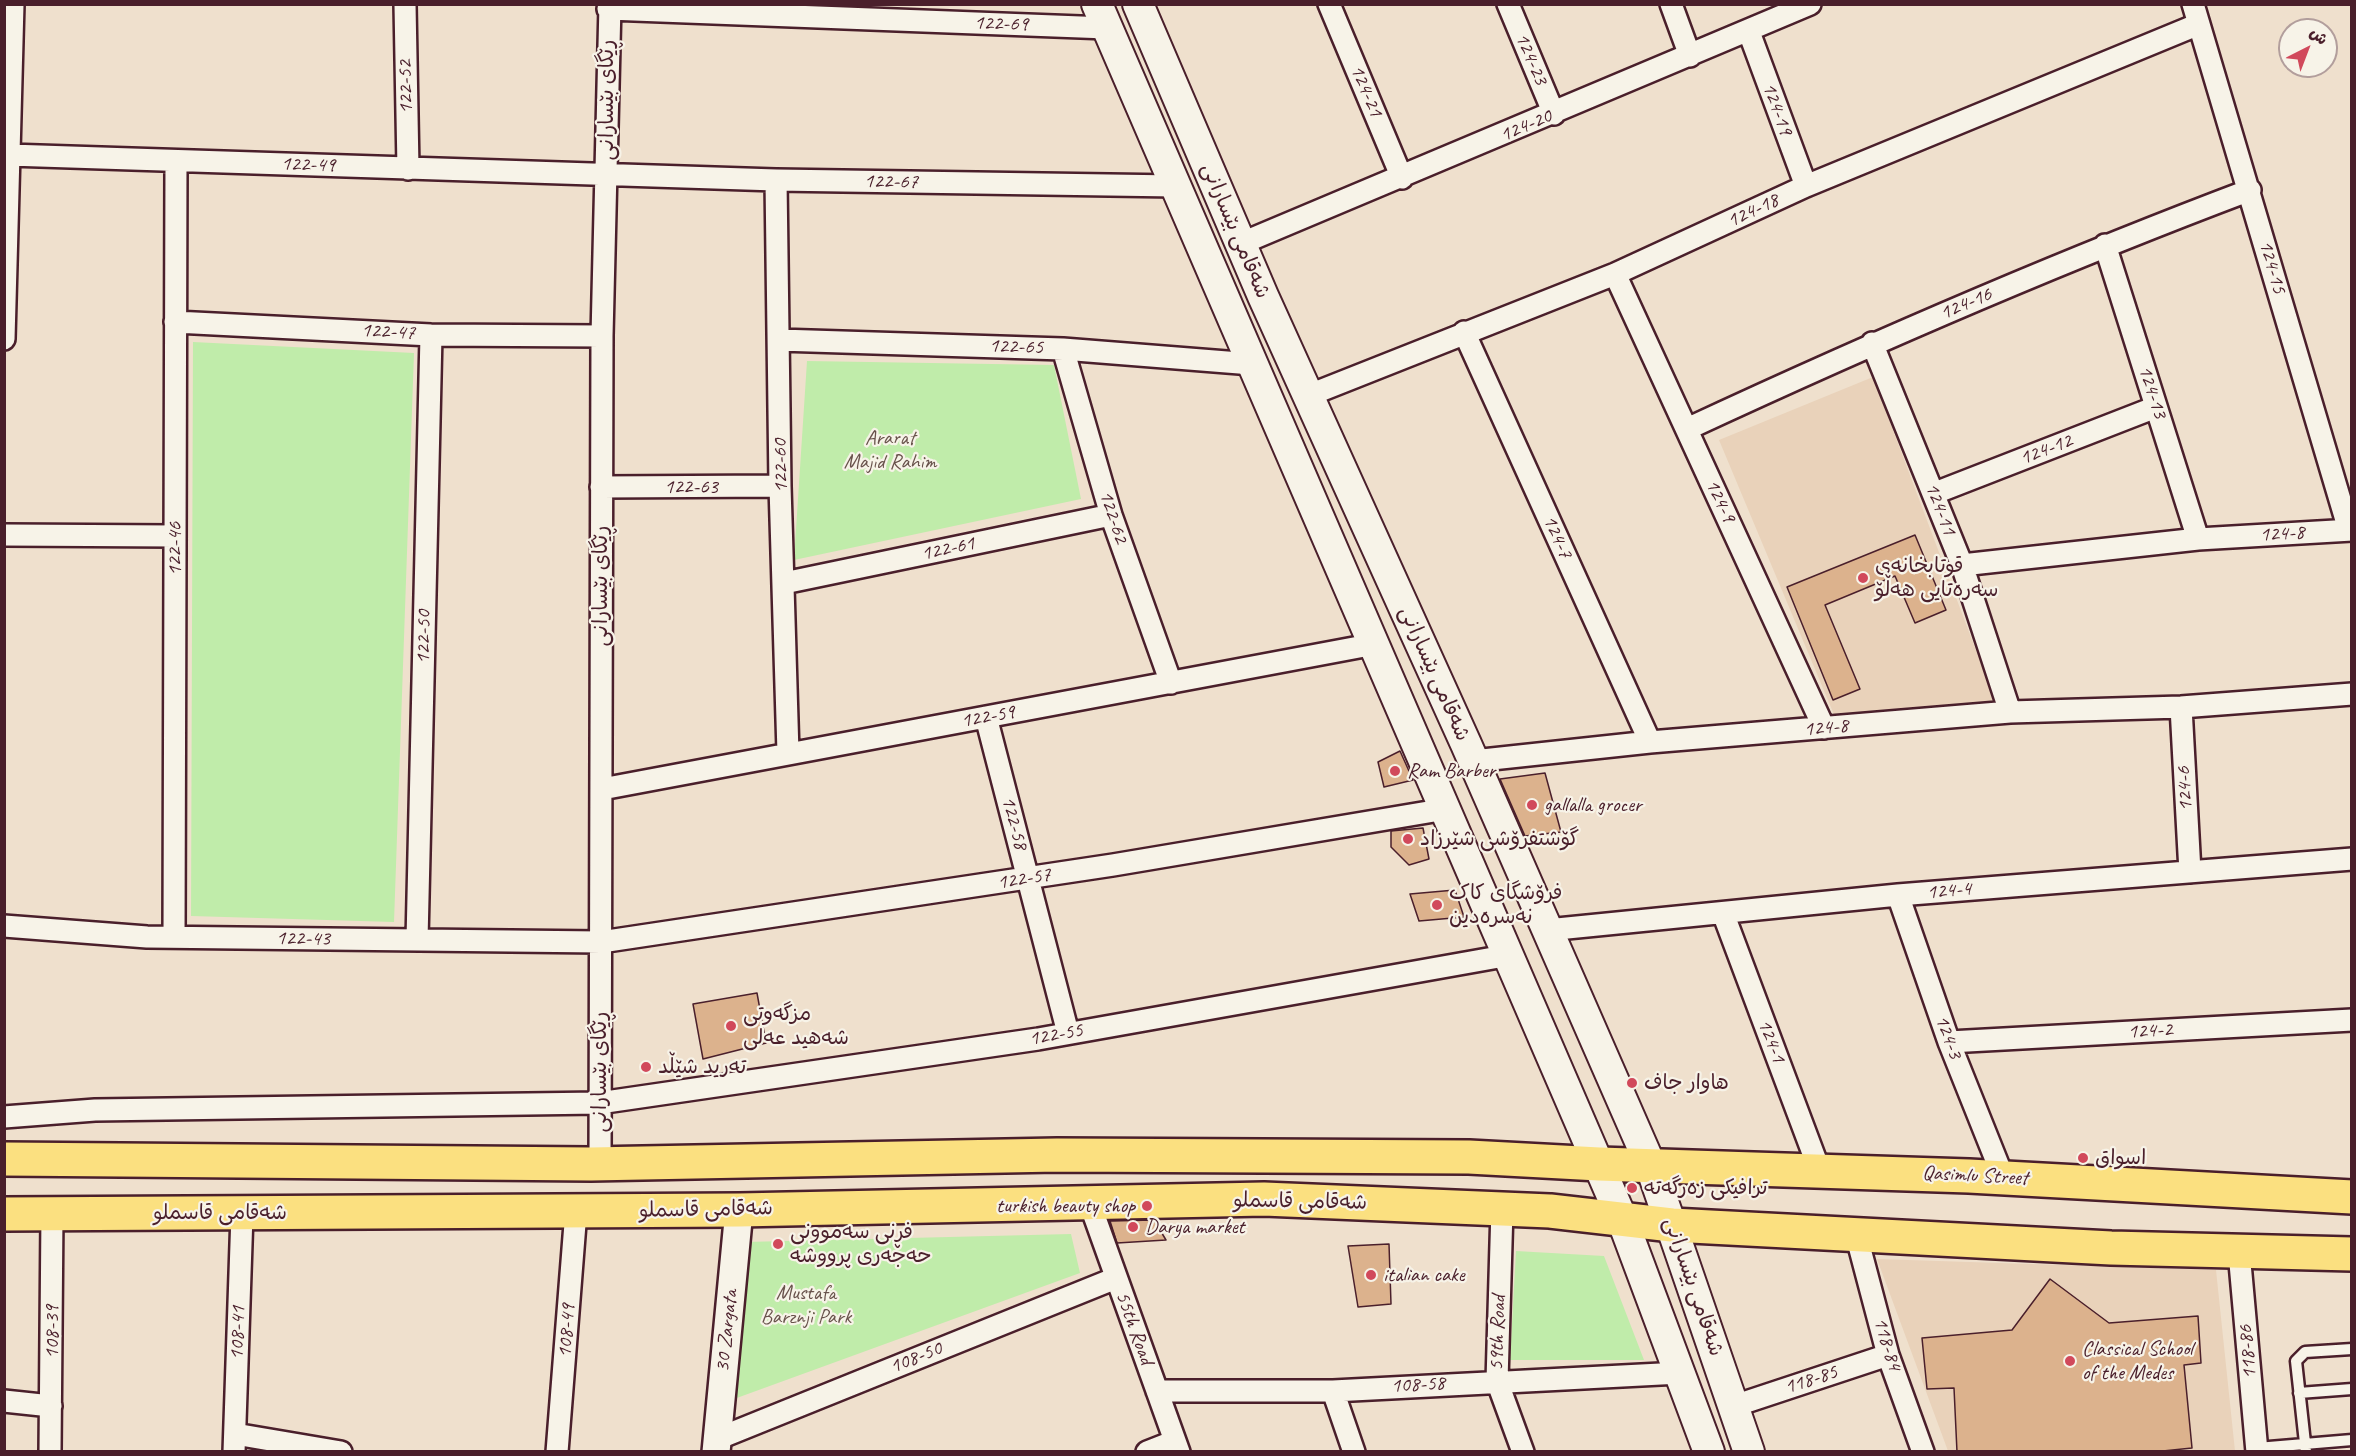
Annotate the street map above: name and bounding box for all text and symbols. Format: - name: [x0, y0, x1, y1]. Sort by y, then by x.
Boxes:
- street label: 122-69: [974, 10, 1028, 38]
- north arrow: [2278, 18, 2338, 78]
- text: ش: [2305, 23, 2332, 49]
- street label: 124-23: [1509, 29, 1553, 89]
- street label: ڕێگای بێسارانی: [594, 40, 620, 160]
- street label: 122-52: [393, 60, 419, 114]
- street label: 124-21: [1344, 61, 1388, 121]
- street label: 124-19: [1756, 79, 1798, 139]
- street label: 124-20: [1496, 104, 1556, 148]
- street label: 122-49: [281, 151, 335, 179]
- street label: شەقامی بێسارانی: [1195, 159, 1275, 303]
- street label: 122-67: [864, 169, 918, 195]
- street label: 124-18: [1723, 188, 1783, 234]
- street label: 124-15: [2252, 238, 2292, 296]
- street label: 124-16: [1936, 282, 1996, 326]
- street label: 122-47: [360, 318, 416, 346]
- street label: 122-65: [989, 333, 1043, 361]
- street label: 124-13: [2132, 362, 2172, 422]
- park label: Ararat Majid Rahim: [844, 425, 936, 475]
- street label: 124-12: [2016, 429, 2076, 471]
- street label: 122-60: [768, 439, 794, 493]
- street label: 122-63: [664, 474, 718, 500]
- street label: 124-9: [1699, 475, 1741, 527]
- street label: 124-11: [1919, 479, 1961, 539]
- street label: 122-62: [1093, 487, 1133, 547]
- street label: 124-7: [1536, 511, 1578, 563]
- street label: 124-8: [2259, 520, 2305, 548]
- street label: 122-46: [162, 522, 188, 576]
- street label: ڕێگای بێسارانی: [588, 526, 614, 646]
- street label: 122-61: [919, 531, 977, 567]
- place label: قوتابخانەی سەرەتایی هەڵۆ: [1875, 553, 1999, 603]
- marker: قوتابخانەی سەرەتایی هەڵۆ: [1856, 571, 1870, 585]
- street label: شەقامی بێسارانی: [1393, 603, 1475, 745]
- street label: 122-50: [411, 610, 437, 664]
- street label: 122-59: [959, 700, 1017, 734]
- street label: 124-8: [1803, 714, 1849, 742]
- place label: Ram Barber: [1407, 758, 1495, 784]
- marker: Ram Barber: [1388, 764, 1402, 778]
- street label: 124-6: [2171, 766, 2199, 812]
- place label: gallalla grocer: [1544, 792, 1642, 818]
- street label: 122-58: [995, 794, 1033, 852]
- marker: gallalla grocer: [1525, 798, 1539, 812]
- place label: گۆشتفرۆشی شێرزاد: [1420, 826, 1579, 852]
- marker: گۆشتفرۆشی شێرزاد: [1401, 832, 1415, 846]
- street label: 122-57: [995, 862, 1053, 896]
- street label: 124-4: [1926, 877, 1972, 905]
- place label: فرۆشگای کاک نەسرەدین: [1449, 880, 1562, 930]
- marker: فرۆشگای کاک نەسرەدین: [1430, 898, 1444, 912]
- street label: 122-43: [276, 926, 330, 952]
- place label: مزگەوتی شەهید عەلی: [743, 1001, 849, 1051]
- street label: ڕێگای بێسارانی: [587, 1012, 613, 1132]
- street label: 124-3: [1929, 1012, 1967, 1062]
- street label: 124-1: [1751, 1016, 1791, 1066]
- street label: 124-2: [2127, 1017, 2173, 1045]
- street label: 122-55: [1027, 1018, 1085, 1052]
- marker: مزگەوتی شەهید عەلی: [724, 1019, 738, 1033]
- place label: تەرید شێڵد: [658, 1054, 746, 1080]
- marker: تەرید شێڵد: [639, 1060, 653, 1074]
- place label: هاوار جاف: [1644, 1070, 1729, 1096]
- marker: هاوار جاف: [1625, 1076, 1639, 1090]
- place label: اسواق: [2095, 1145, 2146, 1171]
- marker: اسواق: [2076, 1151, 2090, 1165]
- street label: Qasimlu Street: [1922, 1161, 2028, 1191]
- place label: ترافیکی زەرگەتە: [1644, 1175, 1768, 1201]
- marker: ترافیکی زەرگەتە: [1625, 1181, 1639, 1195]
- street label: شەقامی قاسملو: [1233, 1188, 1367, 1216]
- place label: turkish beauty shop: [996, 1193, 1135, 1219]
- street label: شەقامی قاسملو: [639, 1196, 773, 1224]
- marker: turkish beauty shop: [1140, 1199, 1154, 1213]
- street label: شەقامی قاسملو: [153, 1200, 287, 1226]
- place label: Darya market: [1145, 1214, 1244, 1240]
- street label: شەقامی بێسارانی: [1658, 1214, 1728, 1360]
- place label: فڕنی سەموونی حەجەری پرووشە: [790, 1219, 932, 1269]
- marker: Darya market: [1126, 1220, 1140, 1234]
- marker: فڕنی سەموونی حەجەری پرووشە: [771, 1237, 785, 1251]
- place label: italian cake: [1383, 1262, 1465, 1288]
- marker: italian cake: [1364, 1268, 1378, 1282]
- park label: Mustafa Barznji Park: [761, 1280, 851, 1330]
- street label: 55th Road: [1109, 1288, 1159, 1368]
- street label: 30 Zargata: [710, 1289, 744, 1373]
- street label: 59th Road: [1484, 1295, 1512, 1371]
- street label: 108-49: [553, 1303, 581, 1359]
- street label: 108-39: [39, 1305, 65, 1359]
- street label: 108-41: [224, 1306, 252, 1360]
- street label: 118-84: [1867, 1314, 1907, 1374]
- street label: 118-86: [2233, 1324, 2263, 1380]
- street label: 108-50: [886, 1336, 946, 1380]
- place label: Classical School of the Medes: [2082, 1336, 2193, 1386]
- marker: Classical School of the Medes: [2063, 1354, 2077, 1368]
- street label: 118-85: [1781, 1360, 1841, 1400]
- street label: 108-58: [1390, 1371, 1446, 1399]

